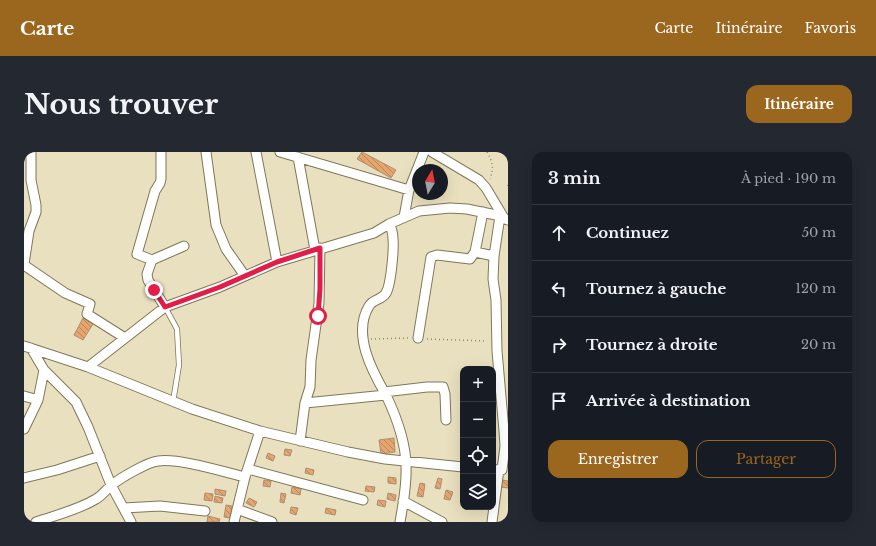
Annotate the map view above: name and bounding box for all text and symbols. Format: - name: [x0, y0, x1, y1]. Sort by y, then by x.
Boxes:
- text: Carte: [20, 17, 74, 40]
- text: Carte: [654, 19, 693, 37]
- text: Itinéraire: [715, 19, 782, 37]
- text: Favoris: [804, 19, 856, 37]
- button: Itinéraire: [746, 85, 852, 123]
- text: Nous trouver: [24, 87, 218, 122]
- north arrow: [412, 164, 448, 200]
- text: 3 min: [548, 168, 601, 189]
- text: À pied · 190 m: [741, 170, 836, 187]
- icon: ahead: [548, 222, 570, 244]
- text: Continuez: [586, 223, 669, 242]
- text: 50 m: [802, 224, 836, 241]
- icon: left: [548, 278, 570, 300]
- text: Tournez à gauche: [586, 279, 726, 298]
- text: 120 m: [795, 280, 836, 297]
- route end: [145, 281, 163, 299]
- route start: [309, 307, 327, 325]
- icon: right: [548, 334, 570, 356]
- text: Tournez à droite: [586, 335, 718, 354]
- text: 20 m: [801, 336, 836, 353]
- map controls: [460, 366, 496, 510]
- button: +: [460, 366, 496, 402]
- icon: arrive: [548, 390, 570, 412]
- text: Arrivée à destination: [586, 391, 750, 410]
- button: −: [460, 402, 496, 438]
- button: locate: [460, 438, 496, 474]
- button: Enregistrer: [548, 440, 688, 478]
- button: Partager: [696, 440, 836, 478]
- button: layers: [460, 474, 496, 510]

